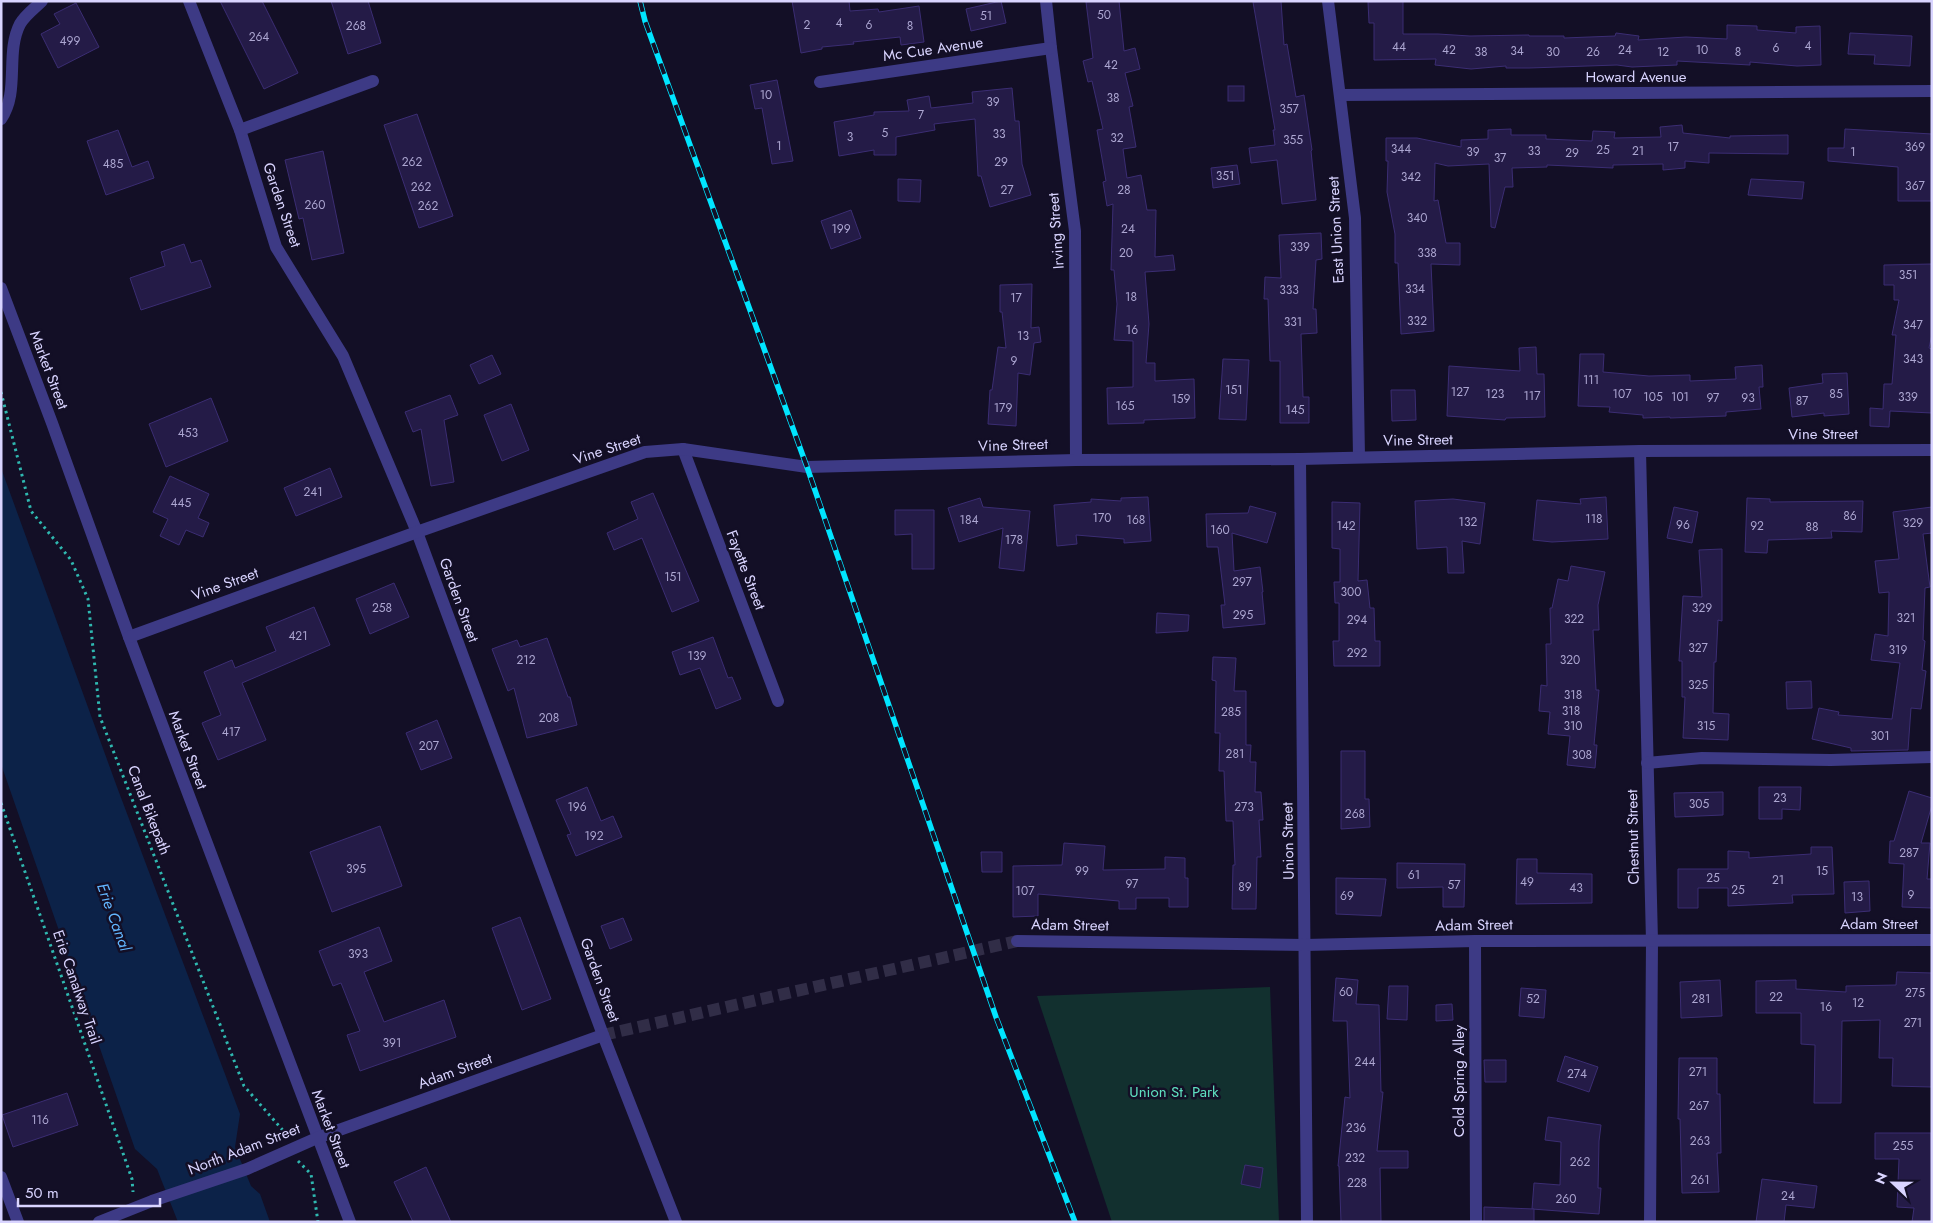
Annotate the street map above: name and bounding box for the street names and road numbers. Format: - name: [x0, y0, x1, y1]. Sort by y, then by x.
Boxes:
- street label: Mc Cue Avenue: [881, 31, 985, 67]
- street label: Howard Avenue: [1585, 66, 1687, 88]
- street label: Garden Street: [257, 160, 307, 251]
- street label: East Union Street: [1322, 176, 1350, 284]
- street label: Irving Street: [1042, 192, 1070, 270]
- street label: Market Street: [24, 328, 74, 413]
- street label: Vine Street: [1788, 423, 1858, 445]
- street label: Vine Street: [570, 428, 644, 470]
- street label: Vine Street: [1383, 428, 1453, 452]
- street label: Vine Street: [978, 433, 1049, 457]
- street label: Fayette Street: [721, 527, 771, 613]
- street label: Garden Street: [434, 555, 485, 646]
- street label: Vine Street: [188, 562, 262, 606]
- street label: Market Street: [163, 708, 213, 793]
- street label: Canal Bikepath: [122, 762, 176, 858]
- street label: Chestnut Street: [1621, 789, 1645, 885]
- street label: Union Street: [1276, 802, 1300, 880]
- street label: Adam Street: [1031, 913, 1109, 937]
- street label: Adam Street: [1435, 913, 1513, 937]
- street label: Adam Street: [1840, 913, 1918, 935]
- street label: Erie Canalway Trail: [47, 927, 107, 1047]
- street label: Garden Street: [575, 935, 626, 1026]
- street label: Cold Spring Alley: [1448, 1024, 1470, 1137]
- street label: Adam Street: [415, 1047, 496, 1095]
- street label: Market Street: [306, 1087, 356, 1172]
- street label: North Adam Street: [185, 1117, 304, 1181]

